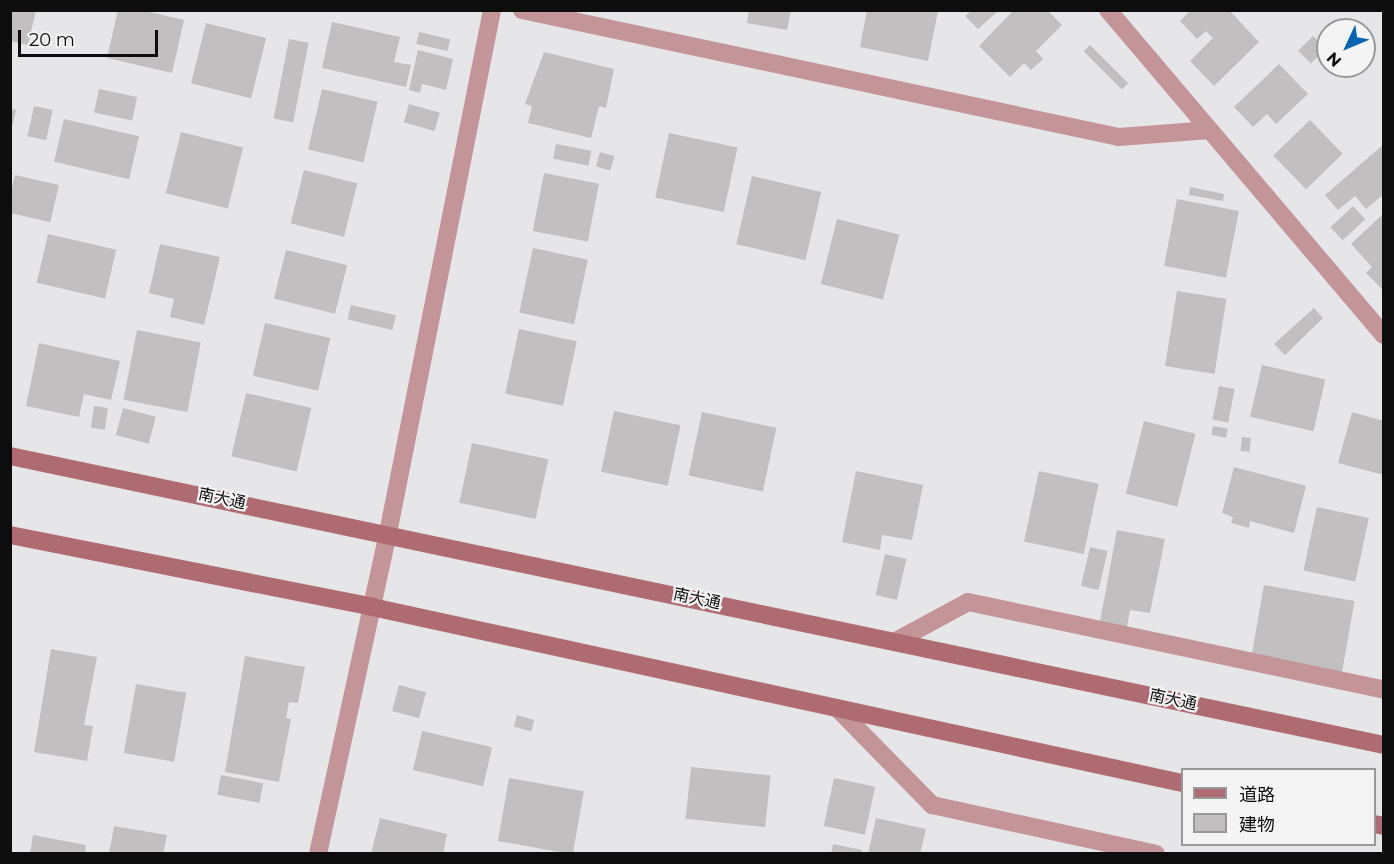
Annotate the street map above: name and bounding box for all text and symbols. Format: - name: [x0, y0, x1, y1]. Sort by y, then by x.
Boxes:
- scale bar: [21, 18, 160, 56]
- north arrow: [1316, 18, 1376, 78]
- text: 20 m: [29, 29, 75, 51]
- text: N: [1323, 48, 1345, 71]
- street label: 南大通: [197, 485, 247, 513]
- street label: 南大通: [672, 585, 722, 613]
- street label: 南大通: [1148, 686, 1198, 714]
- legend: [1181, 768, 1376, 846]
- text: 道路: [1239, 784, 1275, 806]
- text: 建物: [1239, 814, 1275, 836]

